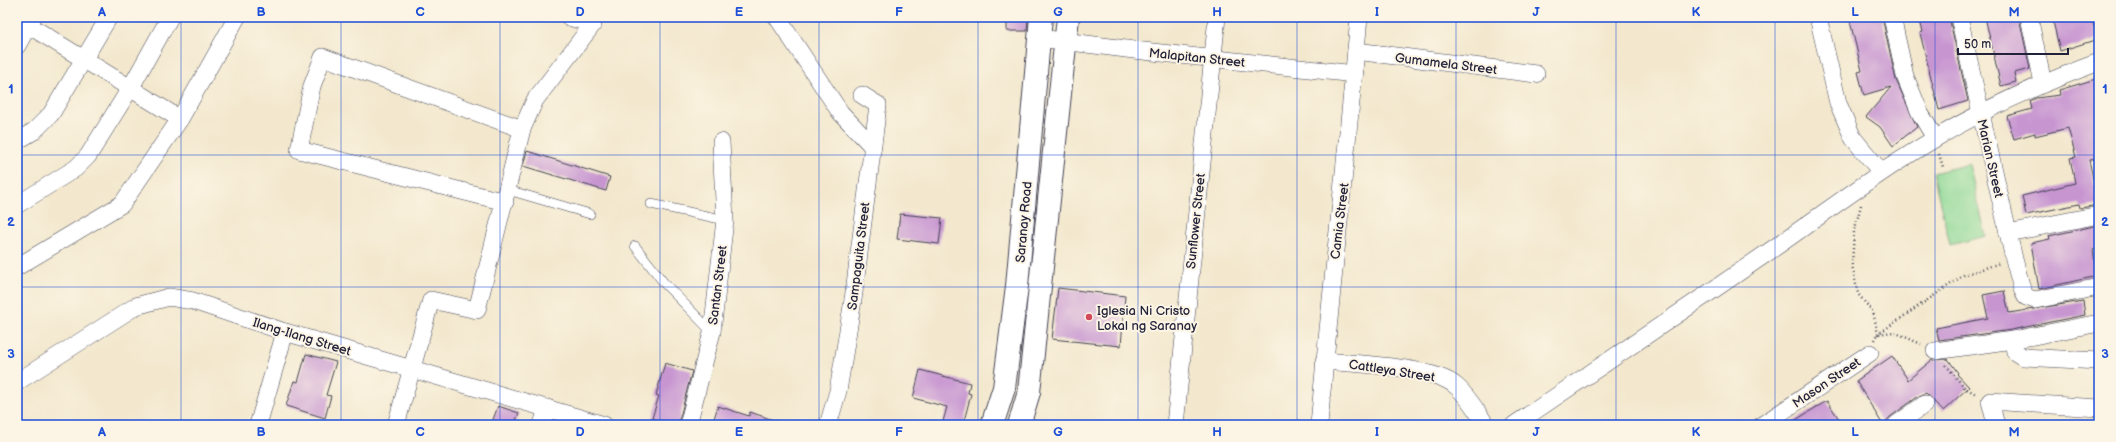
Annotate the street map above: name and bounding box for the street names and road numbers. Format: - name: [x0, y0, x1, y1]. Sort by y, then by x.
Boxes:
- street label: Malapitan Street: [1148, 45, 1246, 71]
- street label: Gumamela Street: [1394, 50, 1498, 78]
- street label: Marian Street: [1973, 117, 2007, 199]
- street label: Sunflower Street: [1183, 173, 1209, 270]
- street label: Saranay Road: [1012, 181, 1036, 263]
- street label: Camia Street: [1327, 182, 1353, 260]
- street label: Sampaguita Street: [844, 201, 874, 311]
- street label: Santan Street: [705, 245, 731, 326]
- street label: Ilang-Ilang Street: [251, 314, 353, 359]
- street label: Mason Street: [1789, 354, 1864, 411]
- street label: Cattleya Street: [1348, 356, 1436, 386]

